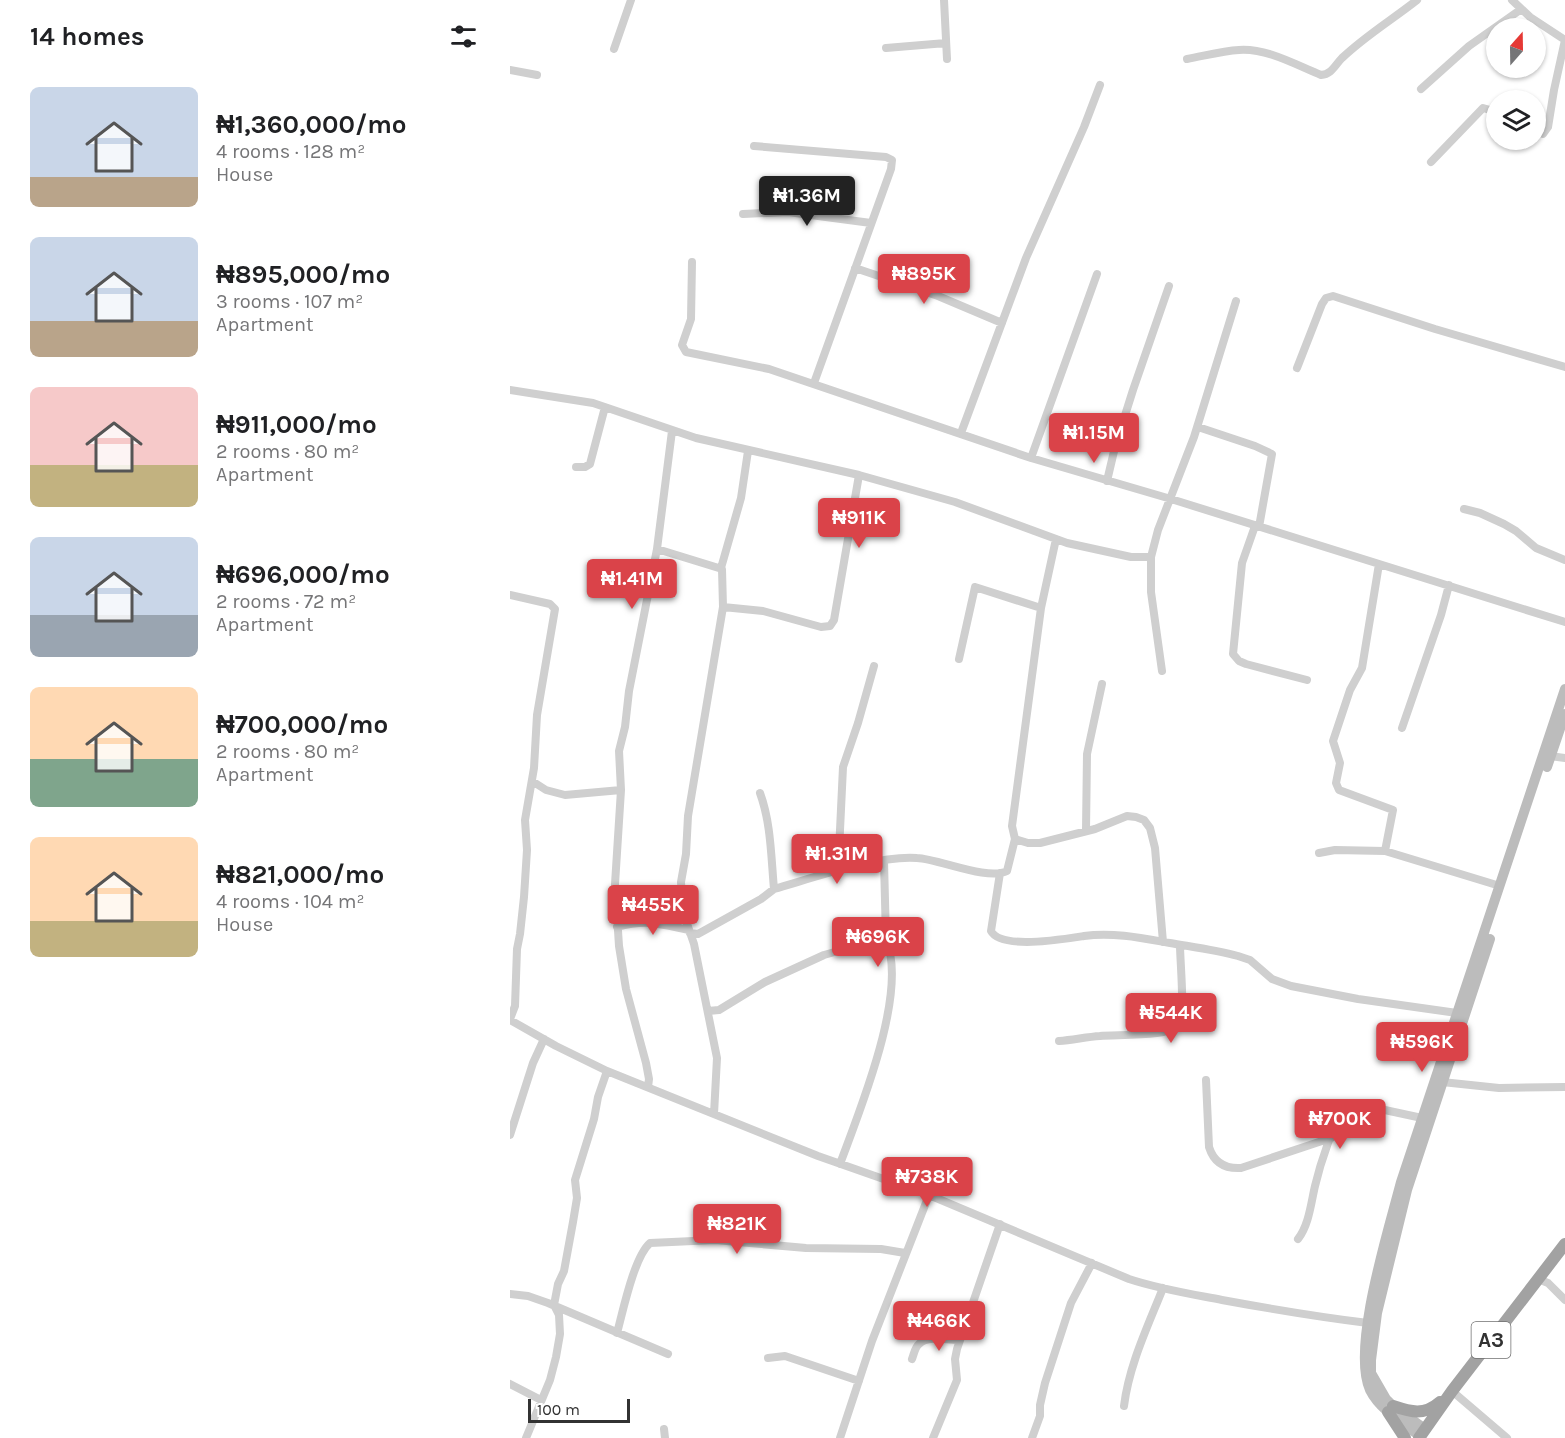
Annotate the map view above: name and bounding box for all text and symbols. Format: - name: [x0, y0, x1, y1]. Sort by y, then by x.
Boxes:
- north arrow: [1486, 18, 1546, 78]
- map controls: [1486, 18, 1546, 150]
- icon: filters: [447, 20, 480, 53]
- text: 14 homes: [30, 21, 144, 52]
- button: layers: [1486, 90, 1546, 150]
- text: ₦1,360,000/mo: [216, 109, 407, 140]
- icon: home: [78, 111, 150, 183]
- text: 4 rooms · 128 m²: [216, 140, 365, 163]
- text: House: [216, 163, 273, 186]
- pin: ₦1.36M: [758, 176, 856, 227]
- text: ₦1.36M: [773, 184, 841, 207]
- pin: ₦895K: [882, 254, 966, 305]
- text: ₦895,000/mo: [216, 259, 390, 290]
- icon: home: [78, 261, 150, 333]
- text: ₦895K: [892, 262, 956, 285]
- text: 3 rooms · 107 m²: [216, 290, 363, 313]
- text: Apartment: [216, 313, 314, 336]
- text: ₦911,000/mo: [216, 409, 377, 440]
- icon: home: [78, 411, 150, 483]
- pin: ₦1.15M: [1045, 413, 1143, 464]
- text: ₦1.15M: [1063, 421, 1125, 444]
- text: 2 rooms · 80 m²: [216, 440, 359, 463]
- text: Apartment: [216, 463, 314, 486]
- pin: ₦911K: [817, 498, 901, 549]
- text: ₦911K: [832, 506, 886, 529]
- text: ₦696,000/mo: [216, 559, 390, 590]
- pin: ₦1.41M: [583, 559, 681, 610]
- icon: home: [78, 561, 150, 633]
- text: ₦1.41M: [601, 567, 663, 590]
- text: 2 rooms · 72 m²: [216, 590, 356, 613]
- text: Apartment: [216, 613, 314, 636]
- text: ₦700,000/mo: [216, 709, 388, 740]
- icon: home: [78, 711, 150, 783]
- text: 2 rooms · 80 m²: [216, 740, 359, 763]
- text: Apartment: [216, 763, 314, 786]
- pin: ₦1.31M: [788, 834, 886, 885]
- text: ₦1.31M: [806, 842, 868, 865]
- text: ₦821,000/mo: [216, 859, 384, 890]
- icon: home: [78, 861, 150, 933]
- pin: ₦455K: [611, 885, 695, 936]
- text: 4 rooms · 104 m²: [216, 890, 364, 913]
- text: ₦455K: [622, 893, 684, 916]
- text: House: [216, 913, 273, 936]
- pin: ₦696K: [836, 917, 920, 968]
- text: ₦696K: [846, 925, 910, 948]
- pin: ₦544K: [1129, 993, 1213, 1044]
- text: ₦544K: [1140, 1001, 1202, 1024]
- pin: ₦596K: [1380, 1022, 1464, 1073]
- text: ₦596K: [1390, 1030, 1454, 1053]
- pin: ₦700K: [1298, 1099, 1382, 1150]
- text: ₦700K: [1309, 1107, 1371, 1130]
- pin: ₦738K: [885, 1157, 969, 1208]
- text: ₦738K: [896, 1165, 958, 1188]
- pin: ₦821K: [695, 1204, 779, 1255]
- text: ₦821K: [707, 1212, 767, 1235]
- pin: ₦466K: [897, 1301, 981, 1352]
- text: ₦466K: [907, 1309, 971, 1332]
- road number: A3: [1472, 1322, 1510, 1358]
- scale bar: [528, 1396, 630, 1424]
- text: 100 m: [537, 1400, 580, 1419]

